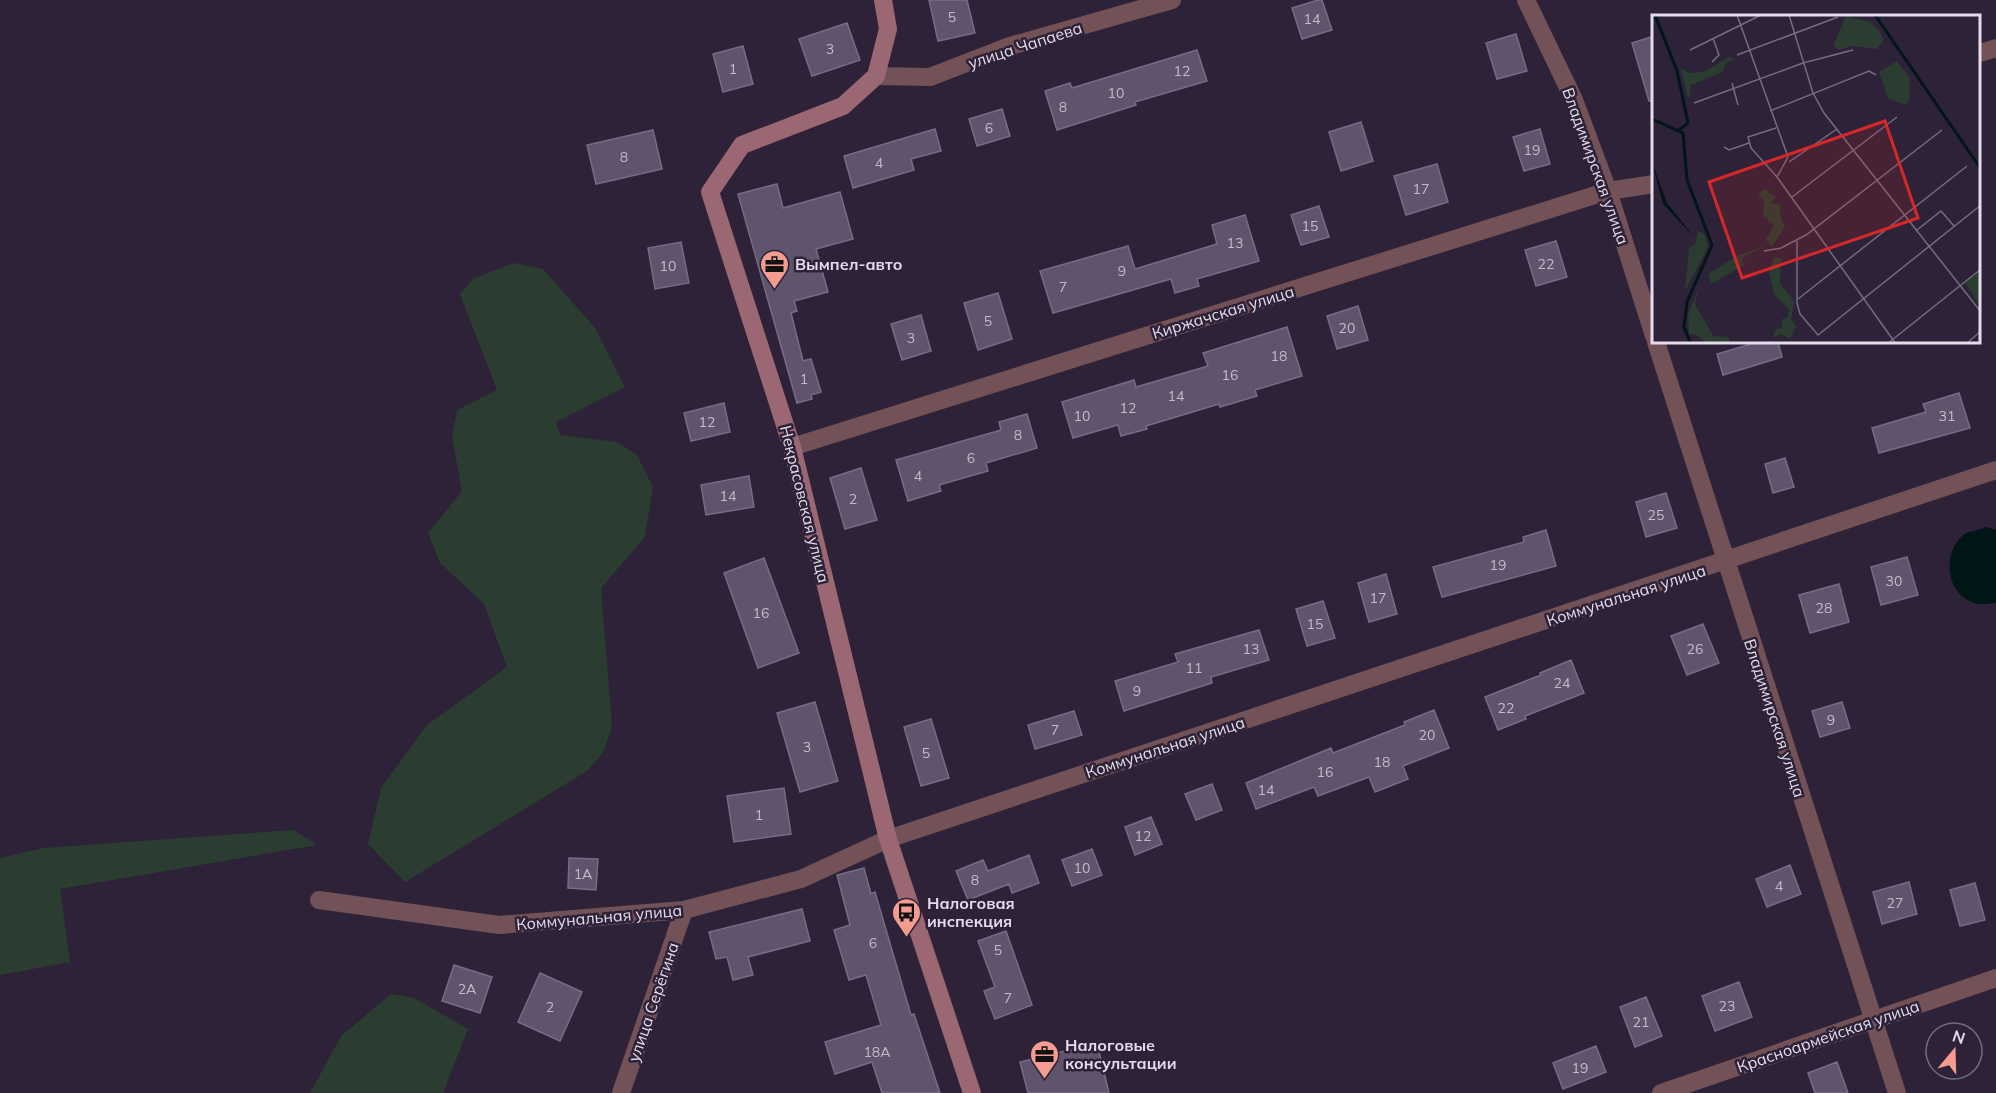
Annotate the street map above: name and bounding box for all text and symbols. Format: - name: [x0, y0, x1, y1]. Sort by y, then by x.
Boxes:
- house number: 5: [948, 8, 956, 26]
- house number: 14: [1304, 10, 1321, 28]
- inset map: [1652, 15, 1981, 344]
- street label: улица Чапаева: [966, 17, 1084, 73]
- house number: 3: [826, 40, 834, 58]
- house number: 1: [729, 60, 737, 78]
- house number: 12: [1174, 62, 1190, 80]
- house number: 10: [1108, 84, 1124, 102]
- street label: Владимирская улица: [1558, 85, 1634, 247]
- house number: 8: [1059, 98, 1067, 116]
- house number: 6: [985, 119, 993, 137]
- house number: 19: [1524, 141, 1540, 159]
- house number: 8: [620, 148, 628, 166]
- house number: 4: [875, 154, 884, 172]
- house number: 17: [1413, 180, 1429, 198]
- house number: 15: [1302, 217, 1318, 235]
- house number: 13: [1227, 234, 1243, 252]
- office icon: Вымпел-авто: [758, 248, 790, 290]
- place label: Вымпел-авто: [795, 254, 902, 274]
- house number: 22: [1538, 255, 1554, 273]
- house number: 10: [660, 257, 676, 275]
- house number: 9: [1118, 262, 1126, 280]
- house number: 7: [1059, 278, 1067, 296]
- street label: Киржачская улица: [1150, 281, 1296, 343]
- house number: 5: [984, 312, 992, 330]
- house number: 20: [1339, 319, 1355, 337]
- house number: 3: [907, 329, 915, 347]
- house number: 18: [1271, 347, 1287, 365]
- house number: 16: [1222, 366, 1238, 384]
- house number: 1: [800, 370, 808, 388]
- house number: 14: [1168, 387, 1185, 405]
- house number: 12: [1120, 399, 1136, 417]
- house number: 10: [1074, 407, 1090, 425]
- house number: 31: [1939, 407, 1955, 425]
- house number: 12: [699, 413, 715, 431]
- street label: Некрасовская улица: [776, 423, 834, 585]
- house number: 8: [1014, 426, 1022, 444]
- house number: 6: [967, 449, 975, 467]
- house number: 4: [914, 467, 923, 485]
- house number: 14: [720, 487, 737, 505]
- house number: 2: [849, 490, 857, 508]
- house number: 25: [1648, 506, 1664, 524]
- house number: 19: [1490, 556, 1506, 574]
- street label: Коммунальная улица: [1544, 560, 1708, 630]
- house number: 30: [1886, 572, 1902, 590]
- house number: 17: [1370, 589, 1386, 607]
- house number: 28: [1816, 599, 1832, 617]
- house number: 16: [753, 604, 769, 622]
- house number: 15: [1307, 615, 1323, 633]
- street label: Владимирская улица: [1740, 636, 1810, 800]
- house number: 13: [1243, 640, 1259, 658]
- house number: 26: [1687, 640, 1703, 658]
- house number: 11: [1186, 659, 1202, 677]
- house number: 24: [1554, 674, 1571, 692]
- house number: 9: [1133, 682, 1141, 700]
- house number: 22: [1498, 699, 1514, 717]
- house number: 9: [1827, 711, 1835, 729]
- street label: Коммунальная улица: [1083, 712, 1247, 782]
- house number: 7: [1051, 721, 1059, 739]
- house number: 20: [1419, 726, 1435, 744]
- house number: 3: [803, 738, 811, 756]
- house number: 5: [922, 744, 930, 762]
- house number: 18: [1374, 753, 1390, 771]
- house number: 16: [1317, 763, 1333, 781]
- house number: 14: [1258, 781, 1275, 799]
- house number: 1: [755, 806, 763, 824]
- house number: 12: [1135, 827, 1151, 845]
- house number: 10: [1074, 859, 1090, 877]
- house number: 1А: [574, 865, 593, 883]
- house number: 8: [971, 871, 979, 889]
- house number: 4: [1775, 877, 1784, 895]
- place label: Налоговая инспекция: [927, 893, 1015, 931]
- house number: 27: [1887, 894, 1903, 912]
- bus stop icon: Налоговая инспекция: [890, 896, 922, 938]
- street label: Коммунальная улица: [515, 900, 683, 934]
- house number: 6: [869, 934, 877, 952]
- street label: улица Серёгина: [623, 940, 683, 1064]
- house number: 5: [994, 941, 1002, 959]
- house number: 2А: [458, 980, 477, 998]
- house number: 7: [1004, 989, 1012, 1007]
- street label: Красноармейская улица: [1734, 995, 1922, 1077]
- house number: 23: [1719, 997, 1735, 1015]
- house number: 2: [546, 998, 554, 1016]
- house number: 21: [1633, 1013, 1649, 1031]
- north arrow: [1924, 1021, 1984, 1081]
- text: N: [1950, 1025, 1968, 1048]
- place label: Налоговые консультации: [1065, 1035, 1177, 1073]
- office icon: Налоговые консультации: [1028, 1038, 1060, 1080]
- house number: 18А: [863, 1043, 891, 1061]
- house number: 19: [1572, 1059, 1588, 1077]

